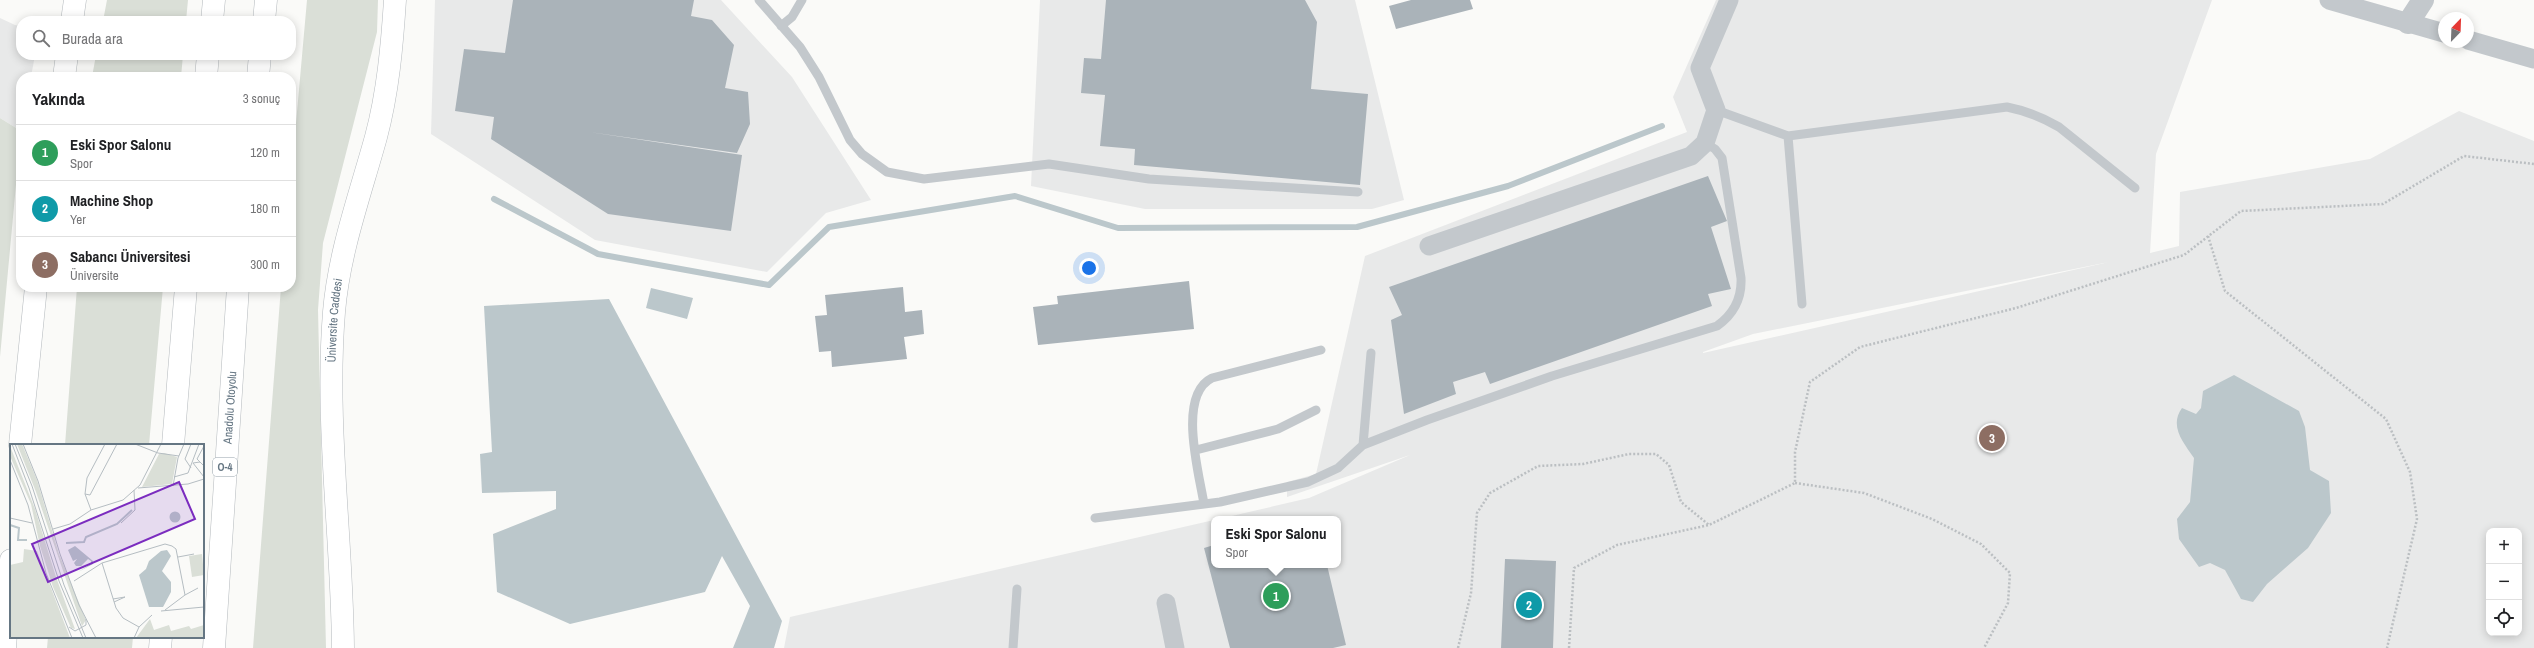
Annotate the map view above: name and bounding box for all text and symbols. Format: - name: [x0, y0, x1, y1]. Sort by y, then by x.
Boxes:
- north arrow: [2438, 12, 2474, 48]
- search box: [16, 16, 296, 60]
- icon: search: [30, 27, 52, 49]
- text: Burada ara: [62, 28, 123, 49]
- text: Yakında: [32, 87, 85, 110]
- text: 3 sonuç: [243, 90, 280, 107]
- text: Eski Spor Salonu: [70, 134, 171, 155]
- text: 1: [42, 144, 48, 161]
- text: 120 m: [250, 144, 280, 161]
- text: Spor: [70, 155, 93, 172]
- text: Machine Shop: [70, 190, 153, 211]
- text: 2: [42, 200, 48, 217]
- text: 180 m: [250, 200, 280, 217]
- text: Yer: [70, 211, 86, 228]
- text: Sabancı Üniversitesi: [70, 246, 190, 267]
- text: 3: [42, 256, 48, 273]
- text: 300 m: [250, 256, 280, 273]
- your location: [1079, 258, 1099, 278]
- text: Üniversite: [70, 267, 119, 284]
- street label: Üniversite Caddesi: [323, 277, 346, 363]
- street label: Anadolu Otoyolu: [220, 371, 240, 445]
- pin: 3: [1979, 423, 2005, 453]
- inset map: [10, 444, 204, 638]
- road number: O-4: [213, 458, 237, 476]
- popup: [1211, 516, 1341, 568]
- text: Eski Spor Salonu: [1225, 523, 1327, 544]
- map controls: [2486, 528, 2522, 636]
- button: +: [2486, 528, 2522, 564]
- text: Spor: [1225, 544, 1248, 561]
- button: −: [2486, 564, 2522, 600]
- pin: 1: [1263, 581, 1289, 611]
- pin: 2: [1516, 590, 1542, 620]
- button: locate: [2486, 600, 2522, 636]

